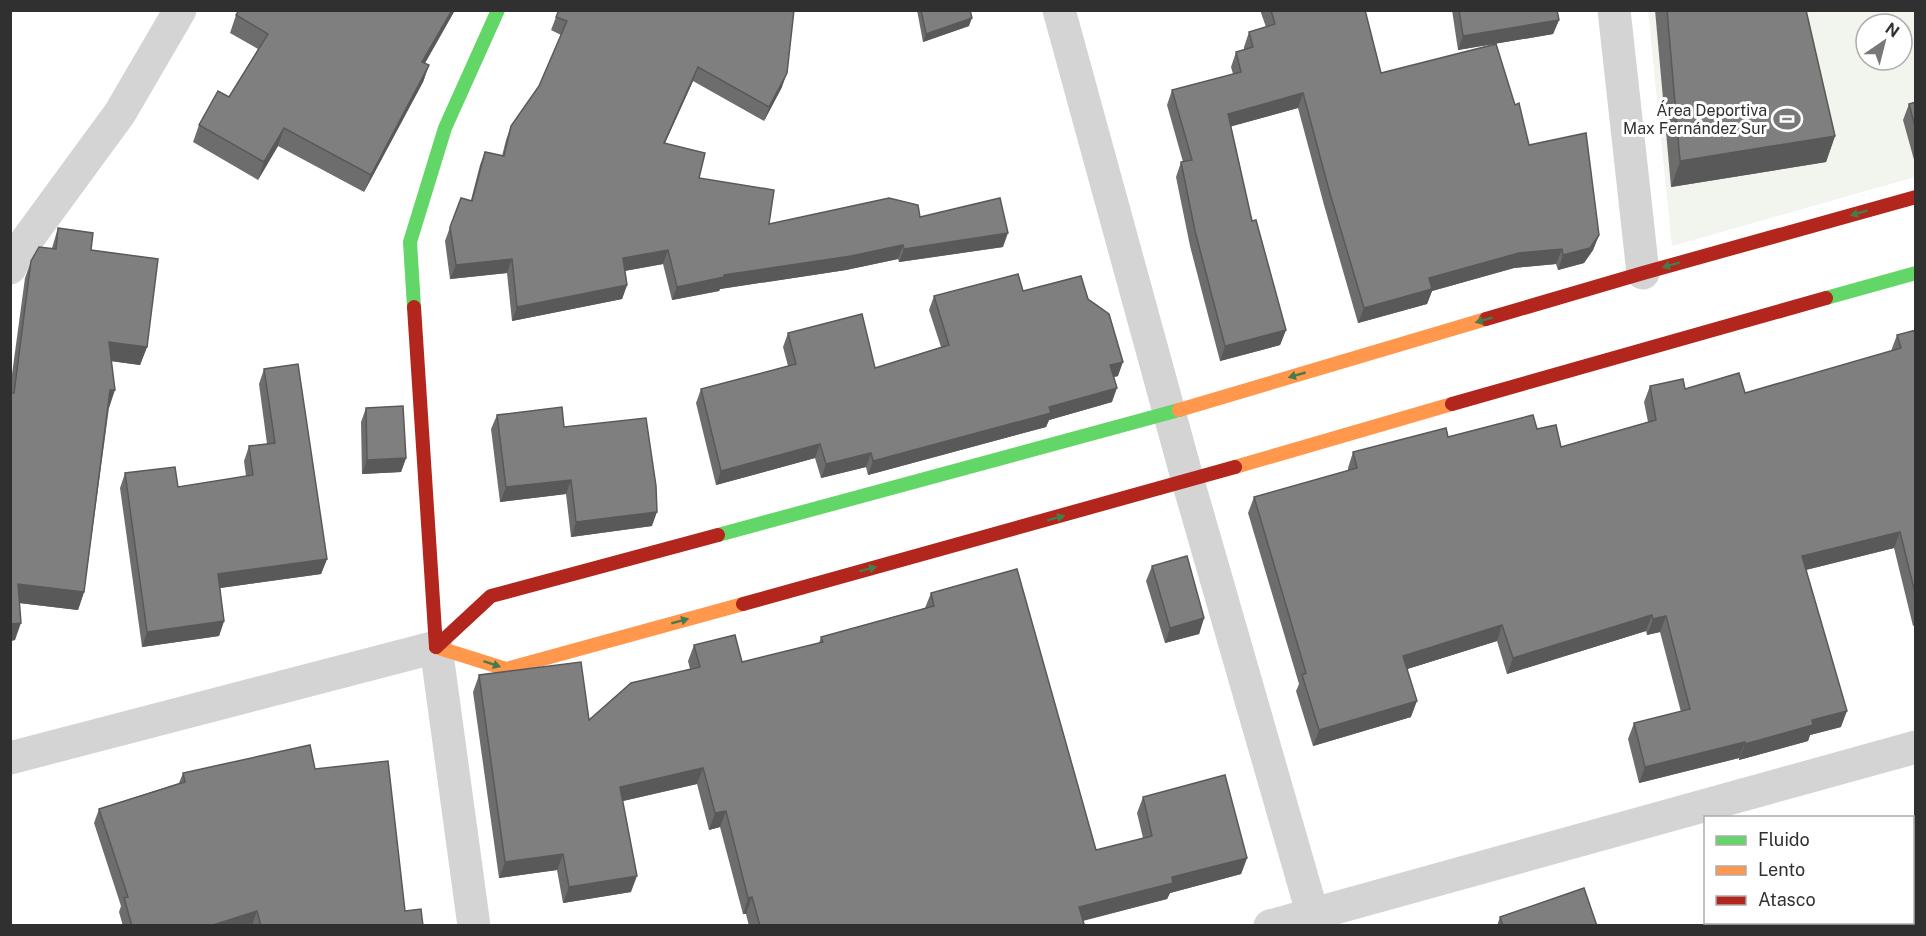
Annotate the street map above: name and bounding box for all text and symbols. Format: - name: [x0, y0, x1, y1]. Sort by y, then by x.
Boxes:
- north arrow: [1854, 12, 1914, 72]
- text: N: [1882, 19, 1903, 41]
- place label: Área Deportiva Max Fernández Sur: [1623, 100, 1767, 138]
- sports icon: Área Deportiva Max Fernández Sur: [1772, 104, 1802, 134]
- one-way arrow: [1850, 209, 1868, 218]
- one-way arrow: [1662, 261, 1680, 271]
- one-way arrow: [1475, 316, 1493, 325]
- one-way arrow: [1288, 371, 1306, 380]
- one-way arrow: [1047, 512, 1065, 522]
- one-way arrow: [859, 564, 877, 574]
- one-way arrow: [671, 616, 689, 625]
- one-way arrow: [483, 660, 501, 669]
- legend: [1704, 816, 1914, 924]
- text: Fluido: [1758, 829, 1810, 850]
- text: Lento: [1758, 859, 1805, 880]
- text: Atasco: [1758, 889, 1816, 910]

